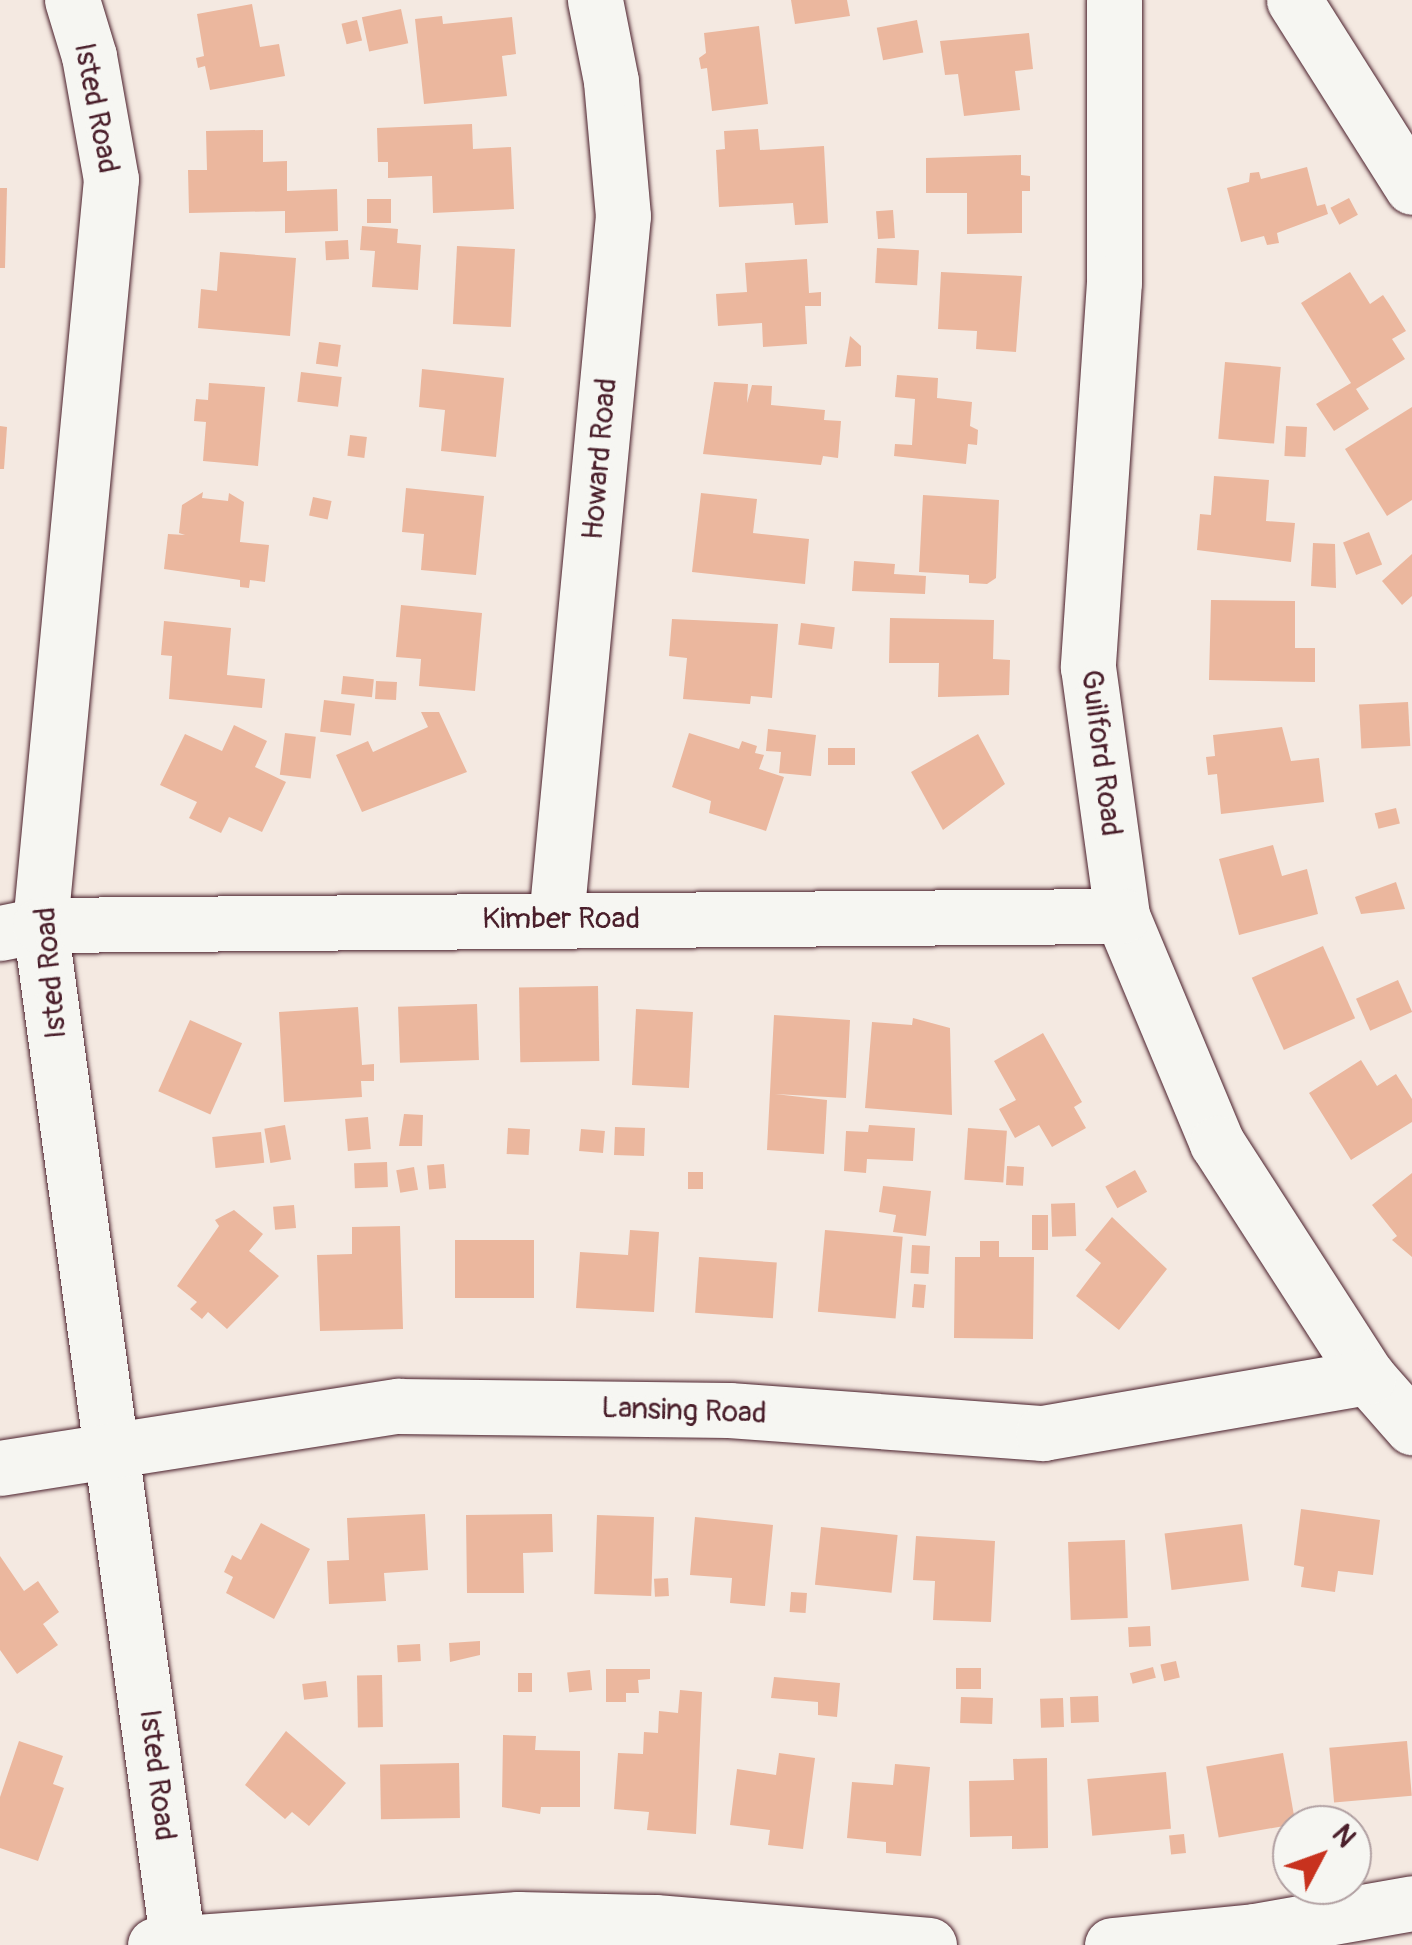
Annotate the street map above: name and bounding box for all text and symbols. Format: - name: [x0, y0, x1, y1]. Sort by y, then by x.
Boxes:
- street label: Isted Road: [66, 40, 126, 176]
- street label: Howard Road: [575, 377, 625, 541]
- street label: Guilford Road: [1073, 668, 1129, 838]
- street label: Kimber Road: [482, 901, 640, 937]
- street label: Isted Road: [27, 906, 75, 1040]
- street label: Lansing Road: [601, 1390, 767, 1432]
- street label: Isted Road: [131, 1707, 183, 1843]
- north arrow: [1272, 1805, 1372, 1905]
- text: N: [1324, 1818, 1363, 1855]

